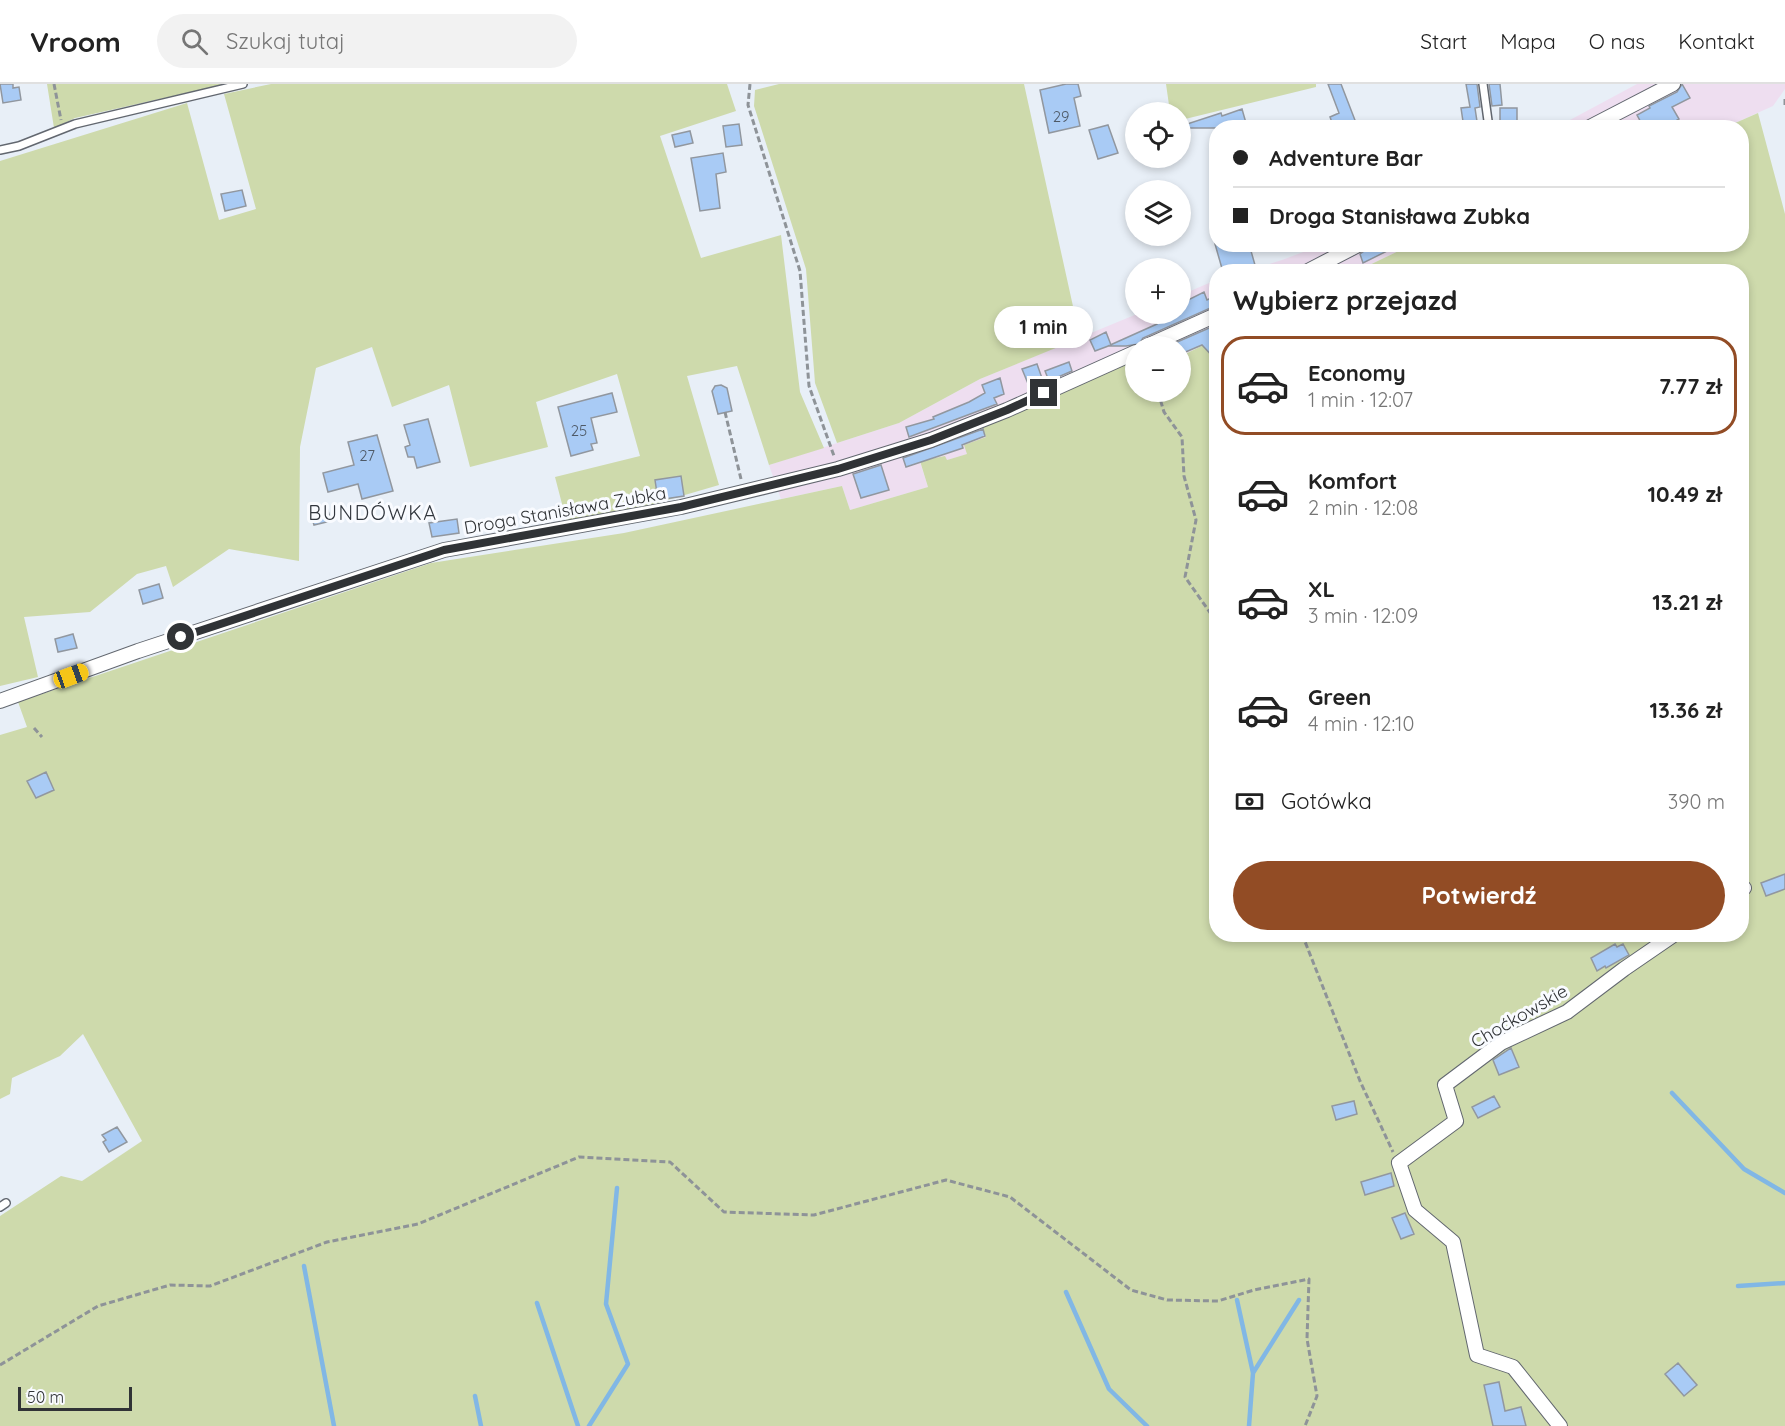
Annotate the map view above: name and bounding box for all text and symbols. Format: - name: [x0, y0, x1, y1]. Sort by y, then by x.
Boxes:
- search box: [157, 14, 577, 68]
- text: Vroom: [30, 24, 121, 59]
- icon: search: [178, 25, 211, 58]
- text: Szukaj tutaj: [226, 27, 345, 55]
- text: Start: [1420, 28, 1467, 54]
- text: Mapa: [1500, 28, 1556, 54]
- text: O nas: [1589, 28, 1645, 54]
- text: Kontakt: [1678, 28, 1755, 54]
- map controls: [1125, 102, 1191, 402]
- button: locate: [1125, 102, 1191, 168]
- house number: 29: [1053, 107, 1069, 126]
- text: Adventure Bar: [1269, 144, 1423, 172]
- button: layers: [1125, 180, 1191, 246]
- text: Droga Stanisława Zubka: [1269, 202, 1530, 230]
- button: +: [1125, 258, 1191, 324]
- text: Wybierz przejazd: [1233, 283, 1457, 317]
- callout: 1 min: [994, 306, 1094, 348]
- text: 1 min: [1019, 314, 1068, 339]
- button: −: [1125, 336, 1191, 402]
- icon: car: [1236, 359, 1290, 413]
- text: Economy: [1308, 359, 1406, 387]
- text: 7.77 zł: [1659, 372, 1722, 400]
- route end: [1030, 379, 1057, 406]
- text: 1 min · 12:07: [1308, 387, 1413, 412]
- house number: 25: [571, 421, 587, 440]
- house number: 27: [359, 446, 375, 465]
- icon: car: [1236, 467, 1290, 521]
- text: Komfort: [1308, 467, 1397, 495]
- text: 10.49 zł: [1647, 480, 1722, 508]
- street label: Droga Stanisława Zubka: [462, 481, 668, 539]
- text: 2 min · 12:08: [1308, 495, 1418, 520]
- district label: BUNDÓWKA: [308, 500, 438, 525]
- icon: car: [1236, 575, 1290, 629]
- text: XL: [1308, 575, 1335, 603]
- text: 13.21 zł: [1652, 588, 1722, 616]
- text: 3 min · 12:09: [1308, 603, 1418, 628]
- route start: [167, 623, 194, 650]
- car: [51, 661, 91, 691]
- icon: car: [1236, 683, 1290, 737]
- text: Green: [1308, 683, 1371, 711]
- text: 13.36 zł: [1649, 696, 1722, 724]
- text: 4 min · 12:10: [1308, 711, 1414, 736]
- icon: cash: [1233, 785, 1266, 818]
- text: Gotówka: [1281, 787, 1372, 815]
- text: 390 m: [1668, 789, 1725, 814]
- button: Potwierdź: [1233, 861, 1725, 930]
- street label: Choćkowskie: [1467, 979, 1571, 1053]
- scale bar: [18, 1384, 132, 1412]
- text: 50 m: [27, 1387, 64, 1407]

